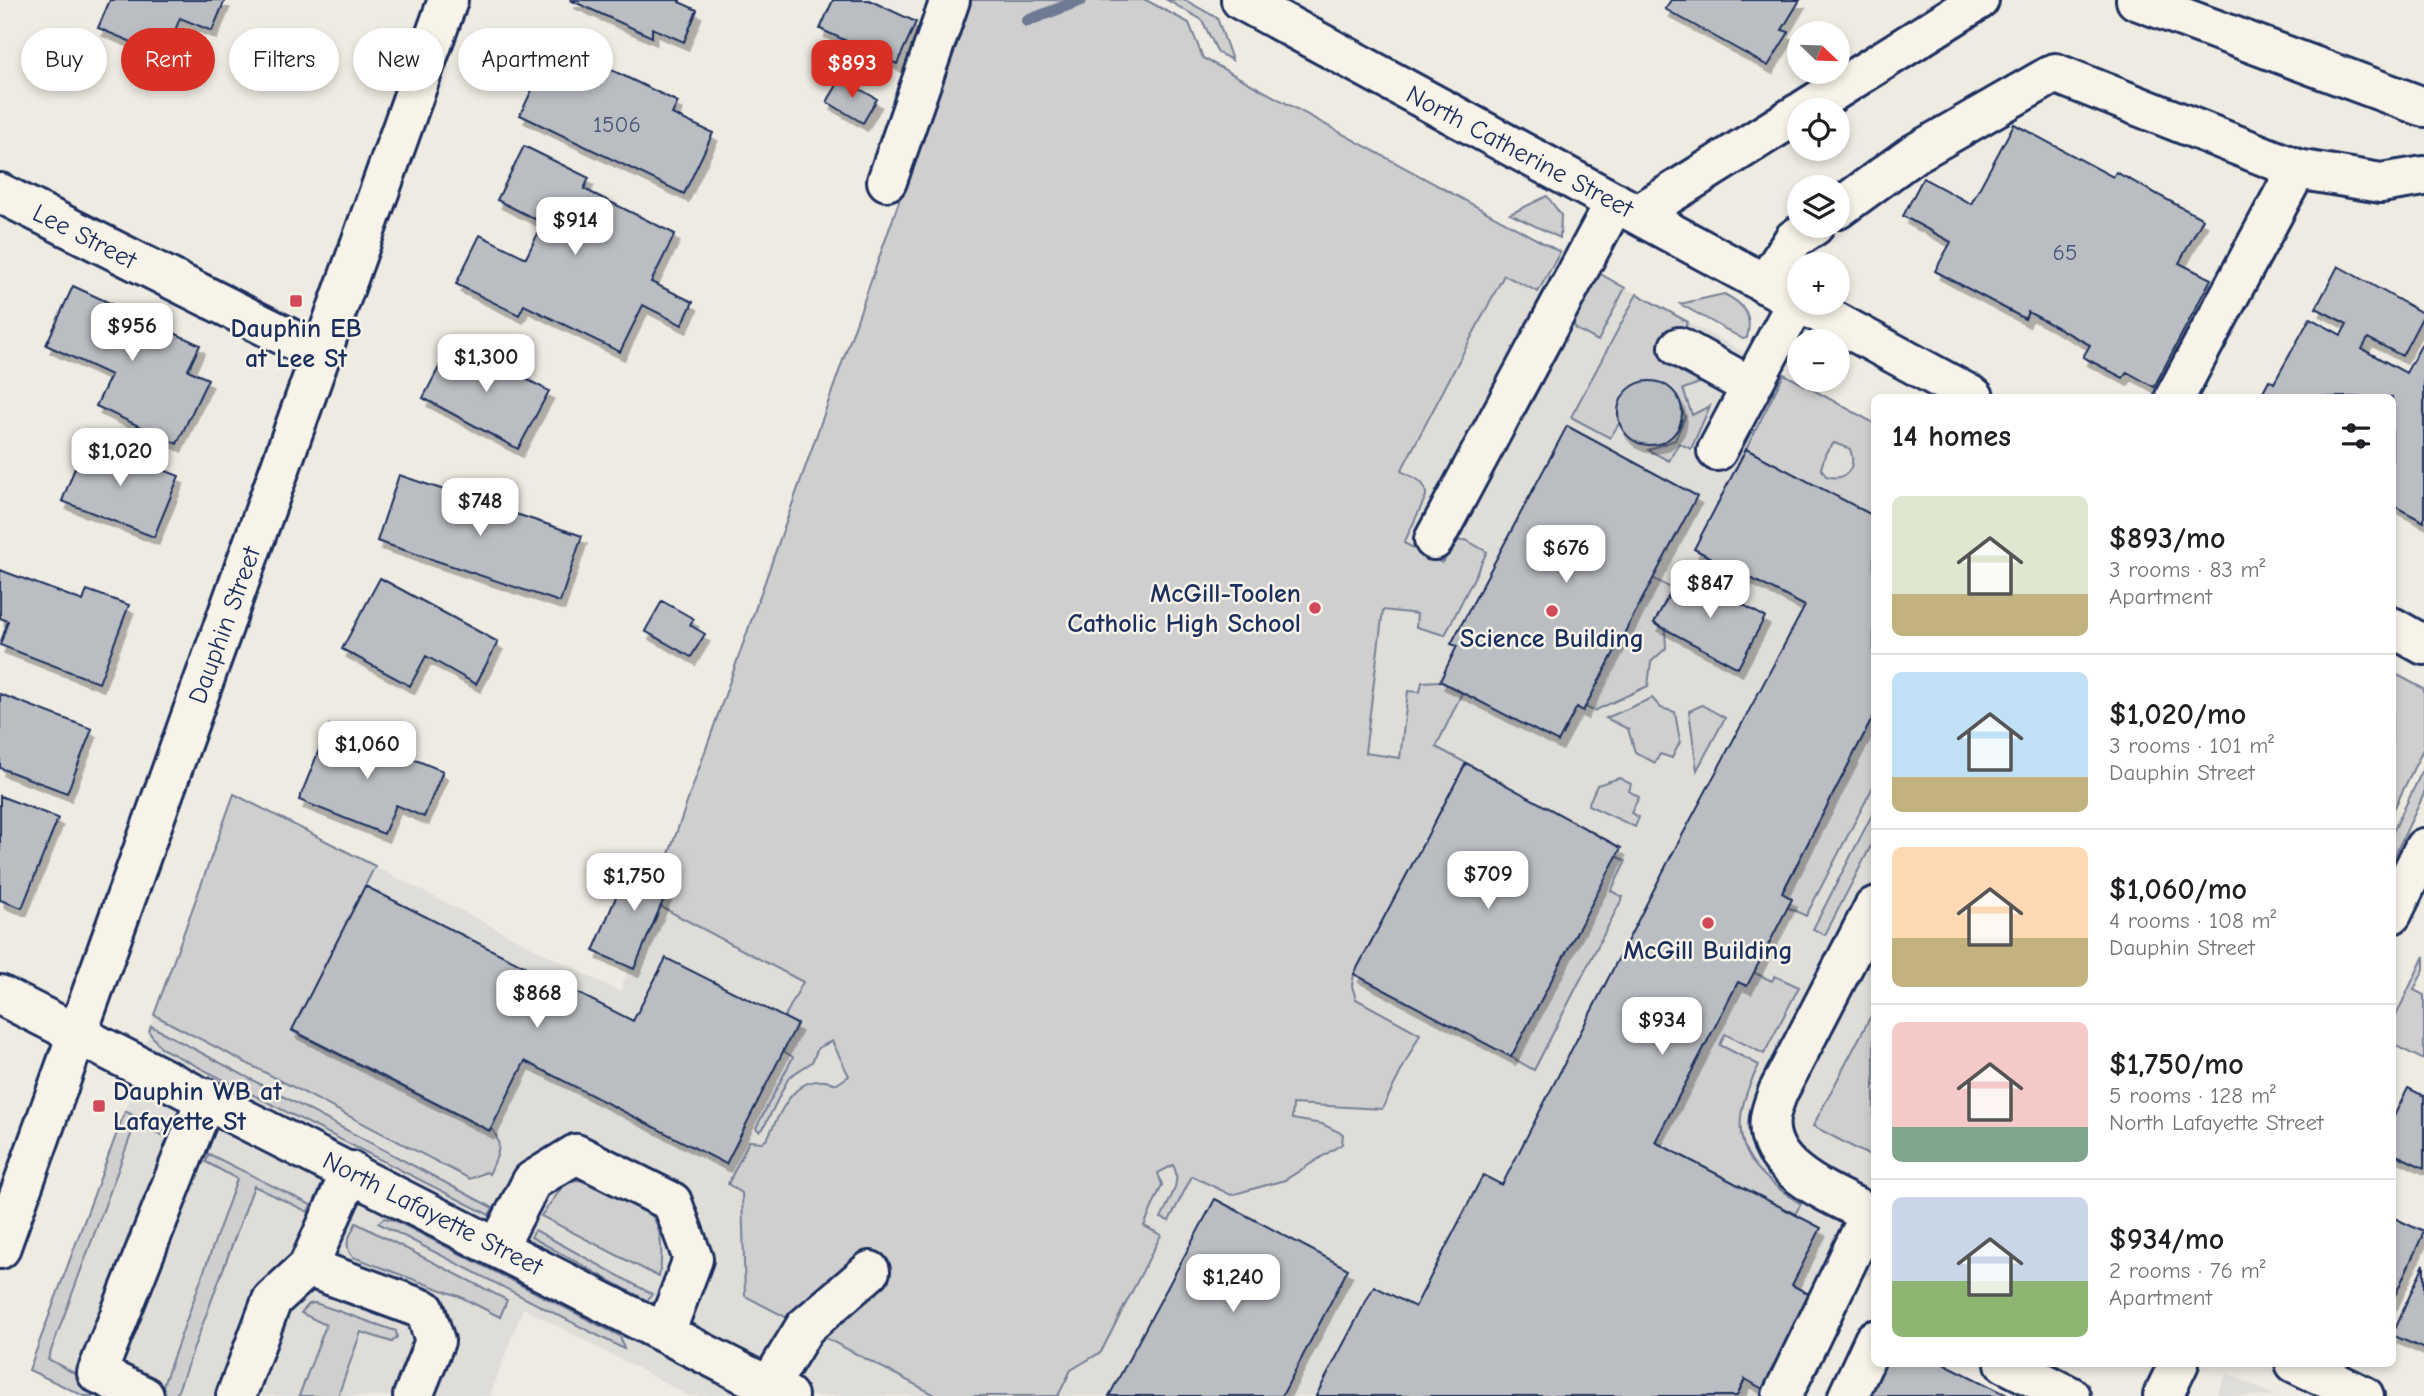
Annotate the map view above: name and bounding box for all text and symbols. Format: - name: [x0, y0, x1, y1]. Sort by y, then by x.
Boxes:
- north arrow: [1787, 21, 1850, 84]
- map controls: [1787, 21, 1850, 392]
- chip: Buy: [21, 28, 107, 91]
- chip: Rent: [121, 28, 215, 91]
- chip: Filters: [229, 28, 339, 91]
- chip: New: [353, 28, 444, 91]
- chip: Apartment: [458, 28, 613, 91]
- pin: $893: [811, 41, 893, 100]
- text: $893: [828, 49, 877, 76]
- street label: North Catherine Street: [1401, 79, 1639, 225]
- button: locate: [1787, 98, 1850, 161]
- house number: 1506: [593, 111, 641, 138]
- button: layers: [1787, 175, 1850, 238]
- street label: Lee Street: [28, 198, 143, 276]
- pin: $914: [534, 198, 616, 257]
- text: $914: [552, 206, 598, 233]
- house number: 65: [2053, 239, 2077, 266]
- button: +: [1787, 252, 1850, 315]
- marker: Dauphin EB at Lee St: [288, 293, 304, 309]
- pin: $956: [91, 304, 173, 363]
- text: $956: [107, 312, 157, 339]
- place label: Dauphin EB at Lee St: [230, 314, 362, 374]
- button: −: [1787, 329, 1850, 392]
- pin: $1,300: [429, 334, 543, 394]
- text: $1,300: [454, 343, 518, 370]
- icon: filters: [2337, 417, 2375, 455]
- text: 14 homes: [1892, 419, 2011, 454]
- pin: $1,020: [63, 428, 177, 488]
- text: $1,020: [87, 437, 153, 464]
- pin: $748: [439, 478, 521, 538]
- text: $748: [458, 487, 502, 514]
- text: $893/mo: [2109, 521, 2225, 556]
- icon: home: [1948, 524, 2032, 608]
- pin: $676: [1525, 526, 1607, 585]
- text: $676: [1542, 534, 1590, 561]
- street label: Dauphin Street: [183, 541, 268, 708]
- text: 3 rooms · 83 m²: [2109, 556, 2265, 583]
- pin: $847: [1669, 560, 1751, 620]
- text: $847: [1687, 569, 1733, 596]
- place label: McGill-Toolen Catholic High School: [1067, 579, 1301, 639]
- text: Apartment: [2109, 583, 2212, 610]
- marker: McGill-Toolen Catholic High School: [1307, 600, 1323, 616]
- marker: Science Building: [1544, 603, 1560, 619]
- place label: Science Building: [1460, 624, 1644, 654]
- text: $1,020/mo: [2109, 697, 2246, 732]
- icon: home: [1948, 700, 2032, 784]
- pin: $1,060: [310, 722, 424, 781]
- text: $1,060: [334, 730, 400, 757]
- text: 3 rooms · 101 m²: [2109, 732, 2274, 759]
- text: Dauphin Street: [2109, 759, 2255, 786]
- pin: $709: [1447, 852, 1529, 911]
- pin: $1,750: [577, 853, 691, 913]
- text: $709: [1463, 860, 1513, 887]
- text: $1,750: [603, 862, 666, 889]
- text: $1,060/mo: [2109, 872, 2247, 907]
- icon: home: [1948, 875, 2032, 959]
- text: 4 rooms · 108 m²: [2109, 907, 2276, 934]
- marker: McGill Building: [1700, 915, 1716, 931]
- text: Dauphin Street: [2109, 934, 2255, 961]
- place label: McGill Building: [1623, 936, 1793, 966]
- pin: $868: [496, 970, 578, 1030]
- text: $868: [512, 979, 562, 1006]
- pin: $934: [1621, 998, 1703, 1057]
- text: $934: [1638, 1006, 1686, 1033]
- text: $1,750/mo: [2109, 1047, 2244, 1082]
- icon: home: [1948, 1050, 2032, 1134]
- place label: Dauphin WB at Lafayette St: [113, 1077, 282, 1137]
- text: 5 rooms · 128 m²: [2109, 1082, 2276, 1109]
- marker: Dauphin WB at Lafayette St: [91, 1098, 107, 1114]
- text: North Lafayette Street: [2109, 1109, 2324, 1136]
- street label: North Lafayette Street: [318, 1145, 549, 1283]
- text: $934/mo: [2109, 1222, 2224, 1257]
- icon: home: [1948, 1225, 2032, 1309]
- pin: $1,240: [1176, 1254, 1290, 1314]
- text: 2 rooms · 76 m²: [2109, 1257, 2265, 1284]
- text: $1,240: [1202, 1263, 1264, 1290]
- text: Apartment: [2109, 1284, 2212, 1311]

